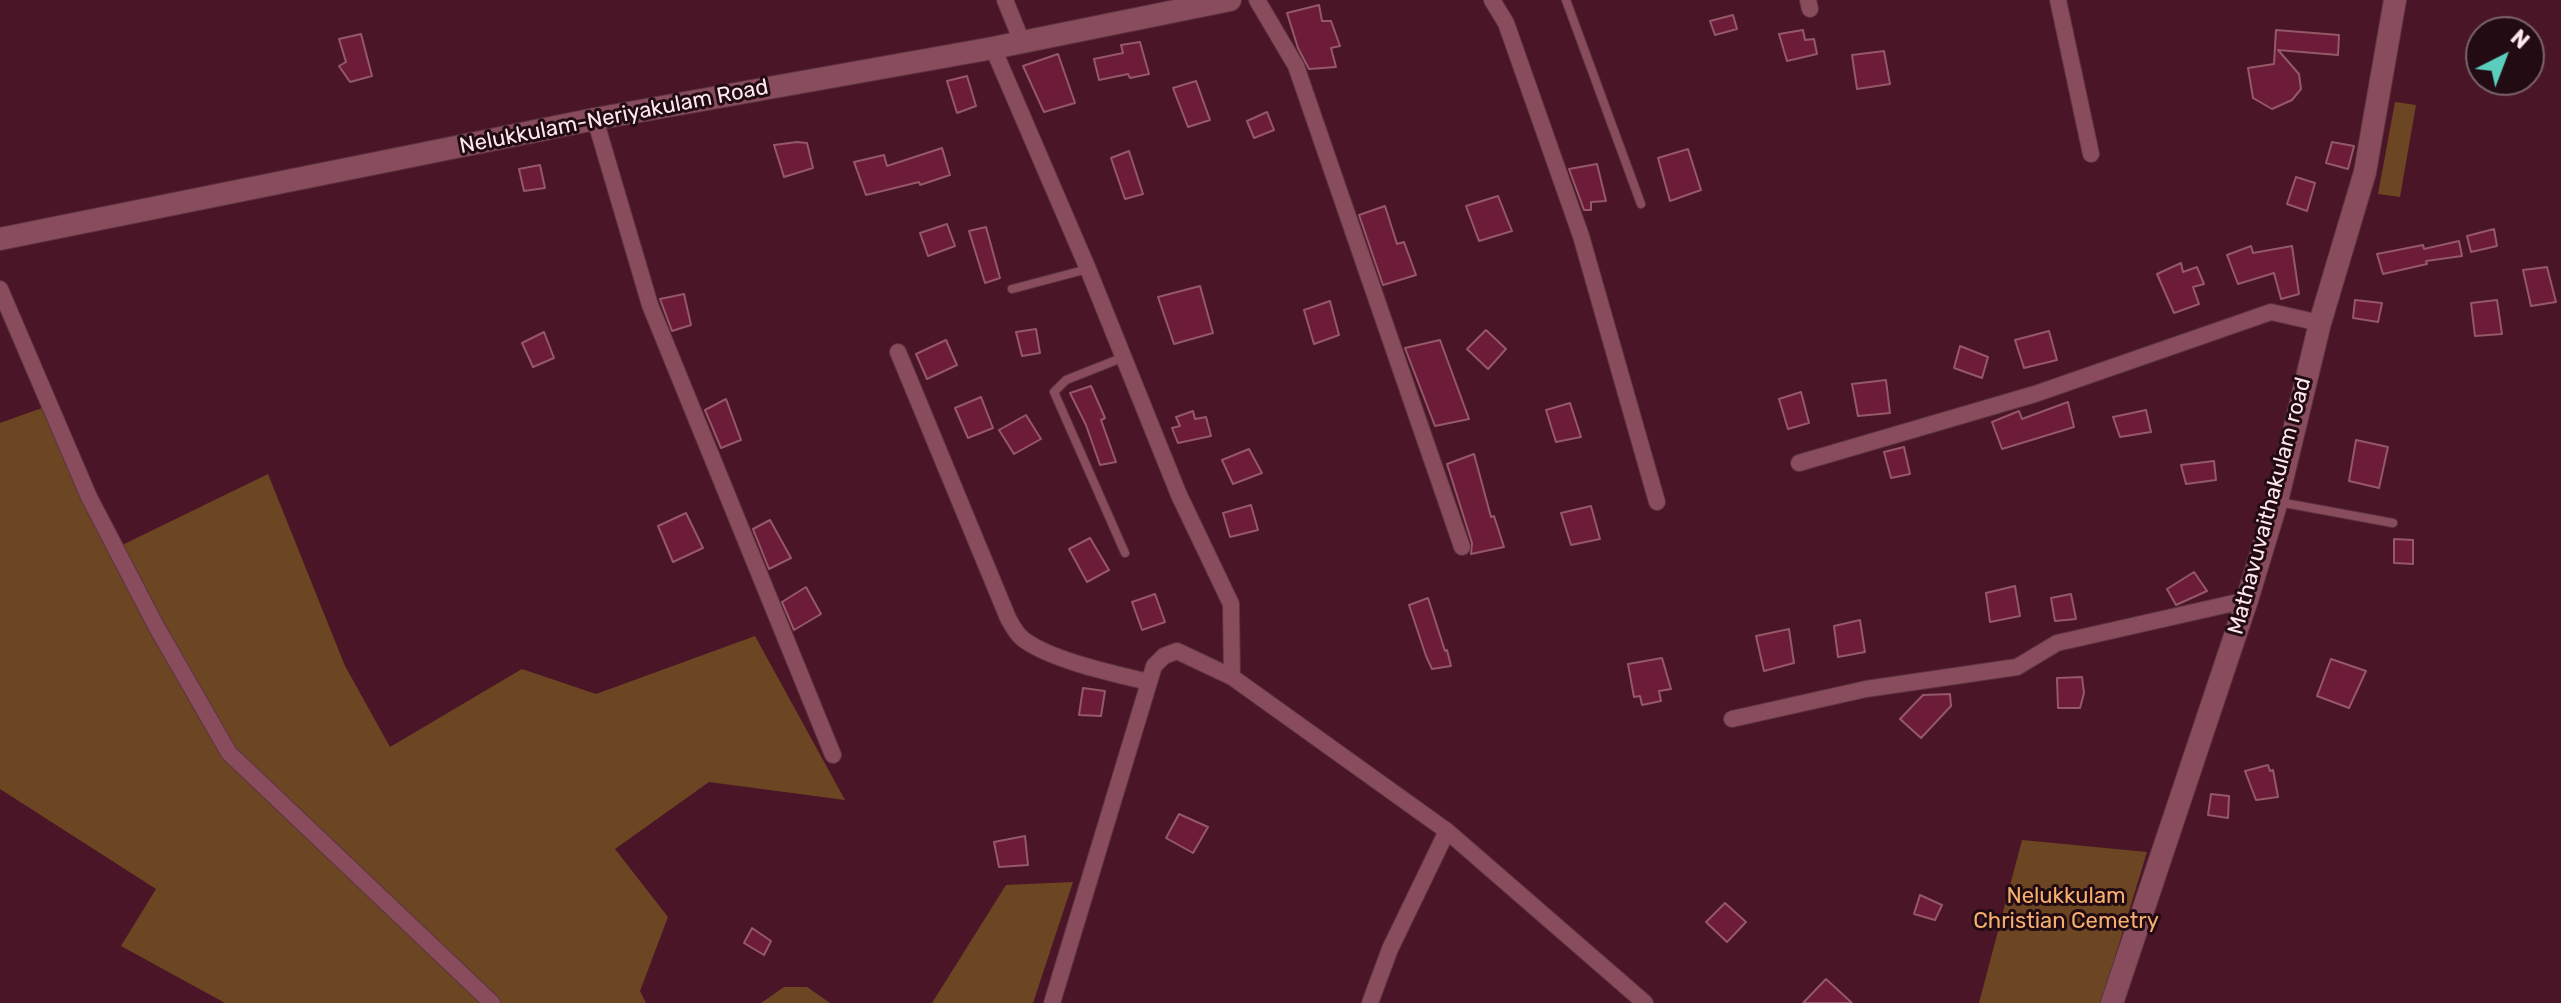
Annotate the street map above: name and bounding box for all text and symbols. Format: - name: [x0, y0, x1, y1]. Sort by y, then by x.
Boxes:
- north arrow: [2465, 16, 2545, 96]
- text: N: [2505, 24, 2535, 55]
- street label: Nelukkulam-Neriyakulam Road: [457, 74, 771, 160]
- street label: Mathavuvaithakulam road: [2223, 374, 2317, 638]
- park label: Nelukkulam Christian Cemetry: [1973, 884, 2159, 936]

